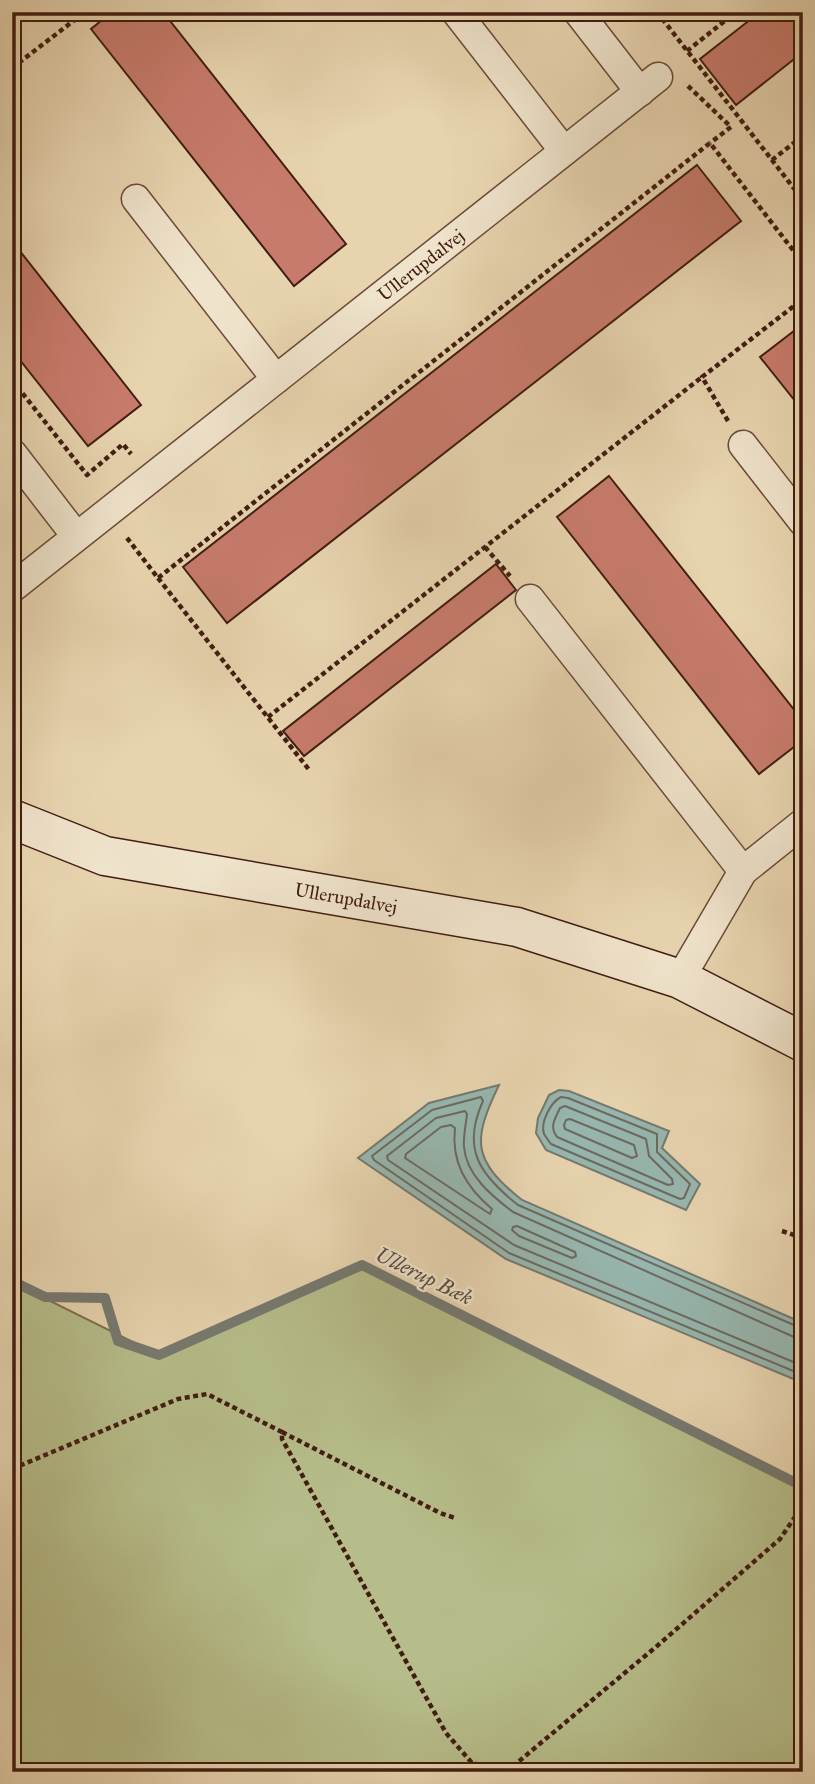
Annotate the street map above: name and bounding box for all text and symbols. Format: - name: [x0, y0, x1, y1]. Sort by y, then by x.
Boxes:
- street label: Ullerupdalvej: [373, 224, 469, 306]
- street label: Ullerupdalvej: [293, 878, 399, 918]
- water label: Ullerup Bæk: [371, 1241, 477, 1311]

